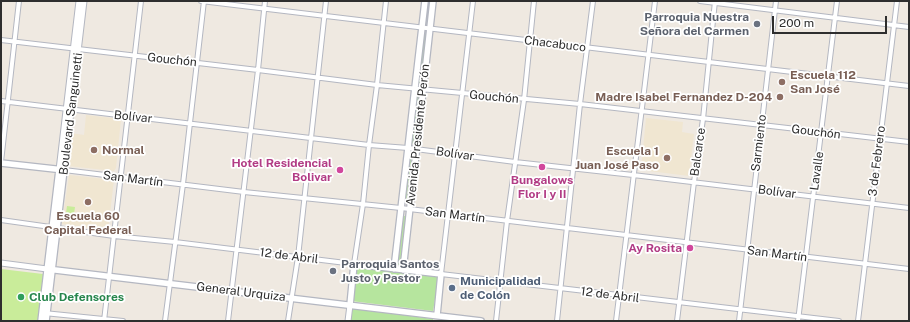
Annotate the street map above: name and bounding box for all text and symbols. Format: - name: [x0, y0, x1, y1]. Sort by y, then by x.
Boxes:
- scale bar: [774, 8, 889, 34]
- place label: Parroquia Nuestra Señora del Carmen: [640, 10, 749, 38]
- text: 200 m: [779, 16, 814, 30]
- marker: Parroquia Nuestra Señora del Carmen: [752, 19, 762, 29]
- street label: Chacabuco: [523, 33, 587, 55]
- street label: Gouchón: [147, 50, 197, 70]
- street label: Boulevard Sanguinetti: [56, 52, 86, 176]
- street label: Avenida Presidente Perón: [403, 63, 433, 207]
- place label: Escuela 112 San José: [790, 68, 856, 96]
- marker: Escuela 112 San José: [777, 77, 787, 87]
- street label: Gouchón: [469, 88, 519, 106]
- place label: Madre Isabel Fernandez D-204: [595, 90, 772, 104]
- marker: Madre Isabel Fernandez D-204: [775, 92, 785, 102]
- street label: Bolívar: [113, 108, 153, 126]
- street label: Sarmiento: [748, 114, 770, 172]
- street label: Gouchón: [791, 122, 841, 142]
- street label: 3 de Febrero: [866, 125, 888, 197]
- street label: Balcarce: [687, 127, 709, 177]
- place label: Normal: [102, 143, 145, 157]
- street label: Bolívar: [435, 144, 475, 164]
- place label: Escuela 1 Juan José Paso: [575, 144, 659, 172]
- marker: Normal: [89, 145, 99, 155]
- street label: Lavalle: [807, 151, 827, 191]
- marker: Escuela 1 Juan José Paso: [662, 153, 672, 163]
- place label: Hotel Residencial Bolivar: [231, 156, 332, 184]
- marker: Bungalows Flor I y II: [537, 162, 547, 172]
- marker: Hotel Residencial Bolivar: [335, 165, 345, 175]
- street label: San Martín: [102, 168, 164, 190]
- place label: Bungalows Flor I y II: [511, 173, 573, 201]
- street label: Bolívar: [757, 183, 797, 201]
- marker: Escuela 60 Capital Federal: [83, 197, 93, 207]
- street label: San Martín: [424, 204, 486, 226]
- place label: Escuela 60 Capital Federal: [44, 209, 132, 237]
- place label: Ay Rosita: [628, 241, 682, 255]
- marker: Ay Rosita: [685, 243, 695, 253]
- street label: San Martín: [746, 243, 808, 265]
- street label: 12 de Abril: [259, 245, 319, 267]
- place label: Parroquia Santos Justo y Pastor: [341, 257, 439, 285]
- marker: Parroquia Santos Justo y Pastor: [328, 266, 338, 276]
- place label: Municipalidad de Colón: [460, 274, 541, 302]
- street label: General Urquiza: [196, 279, 286, 305]
- marker: Municipalidad de Colón: [447, 283, 457, 293]
- street label: 12 de Abril: [580, 284, 640, 306]
- place label: Club Defensores: [29, 290, 124, 304]
- marker: Club Defensores: [16, 292, 26, 302]

